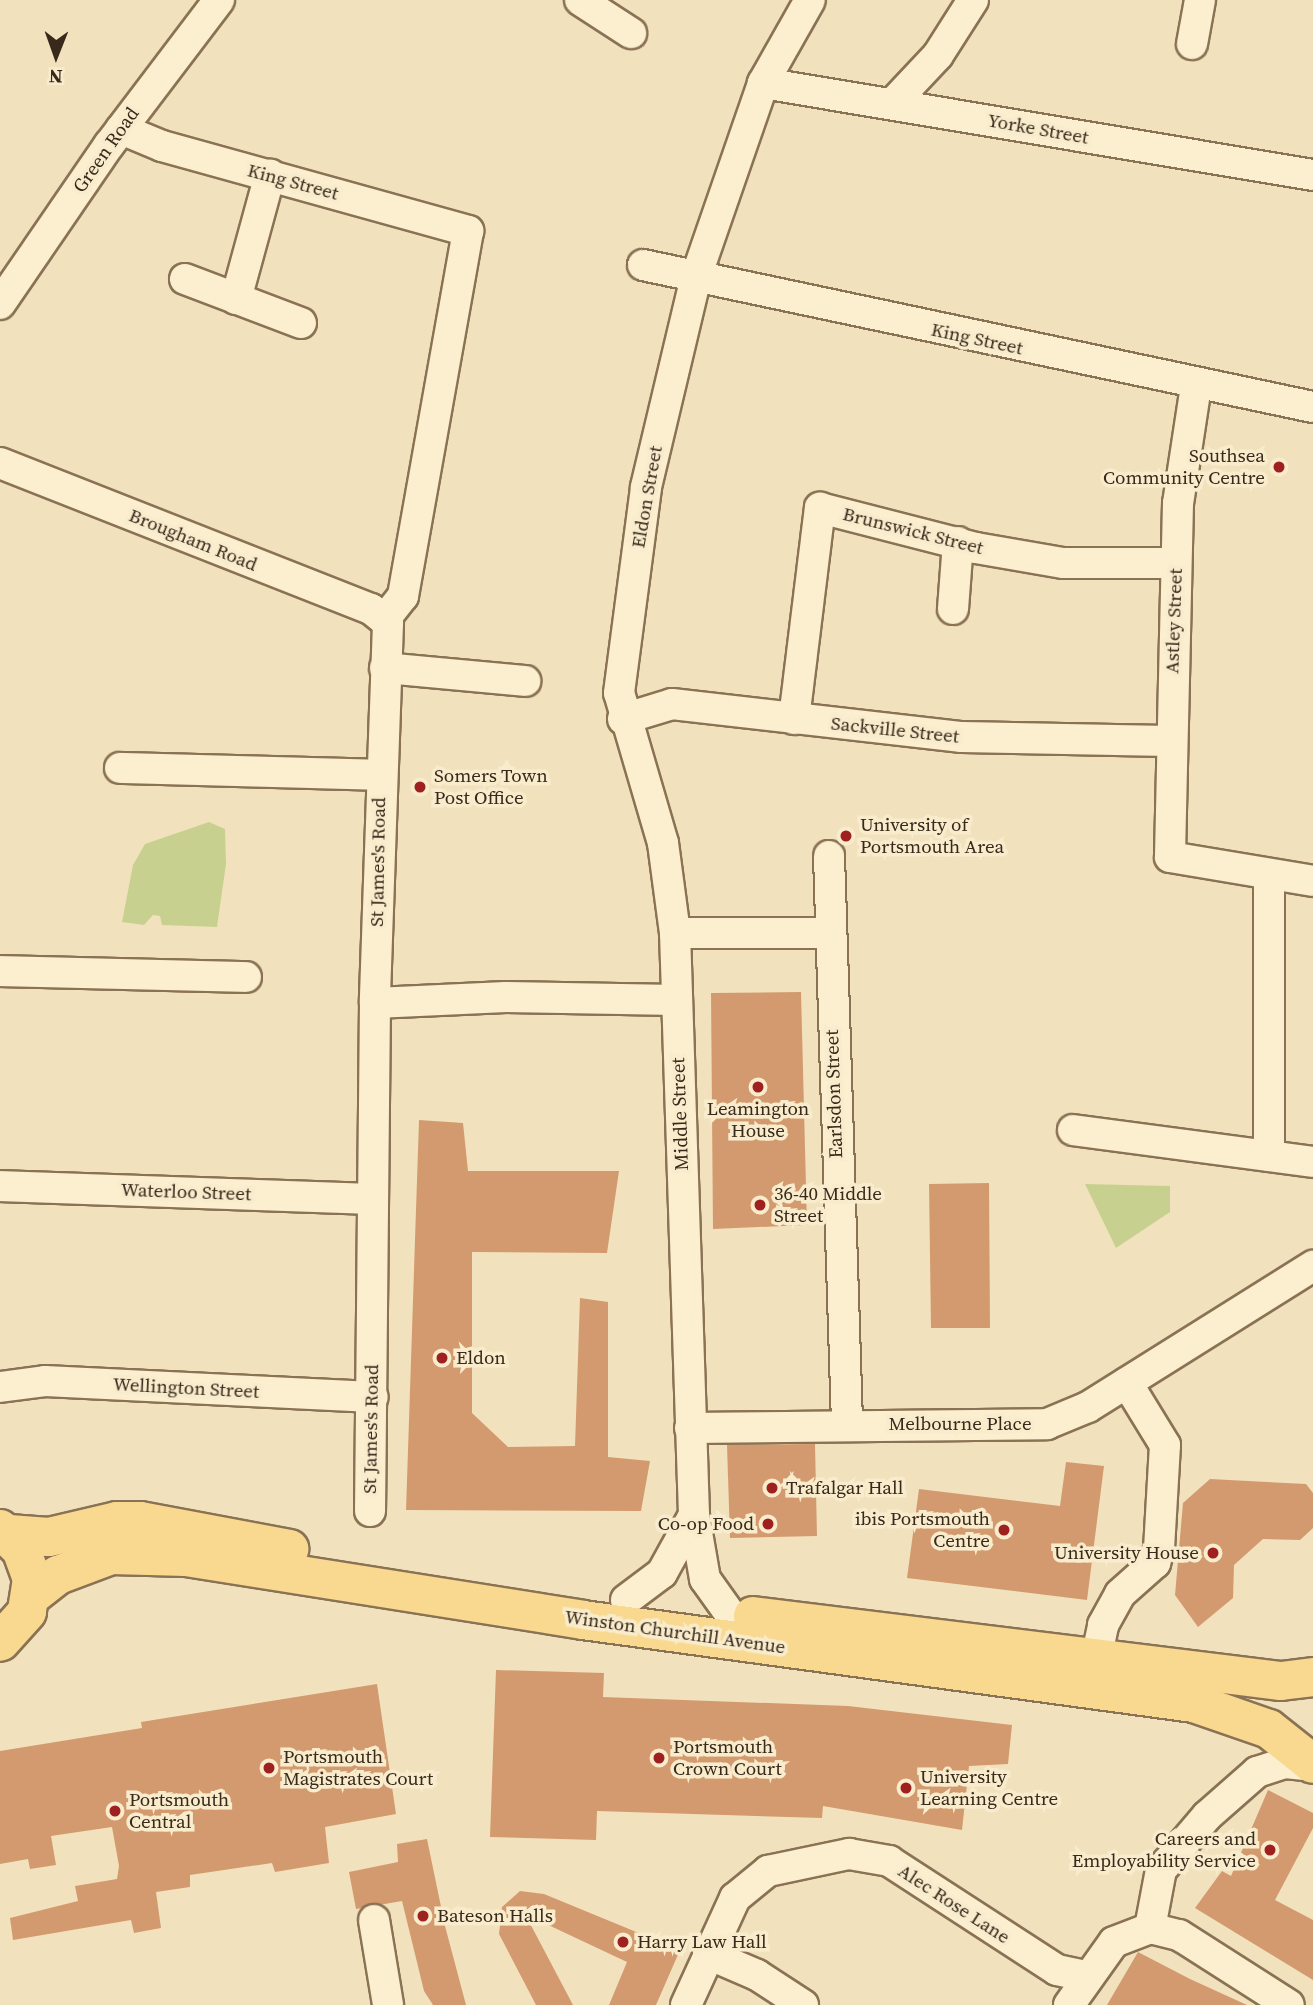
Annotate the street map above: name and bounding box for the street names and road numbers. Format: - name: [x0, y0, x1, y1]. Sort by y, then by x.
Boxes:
- street label: Green Road: [68, 103, 144, 197]
- street label: Yorke Street: [986, 109, 1090, 149]
- street label: King Street: [245, 159, 341, 205]
- street label: King Street: [929, 318, 1025, 360]
- street label: Eldon Street: [627, 444, 667, 550]
- street label: Brunswick Street: [840, 503, 986, 559]
- street label: Brougham Road: [126, 504, 260, 576]
- street label: Astley Street: [1161, 568, 1187, 674]
- street label: Sackville Street: [830, 712, 960, 748]
- street label: St James's Road: [365, 797, 391, 927]
- street label: Earlsdon Street: [820, 1029, 848, 1159]
- street label: Middle Street: [667, 1057, 693, 1171]
- street label: Waterloo Street: [120, 1178, 252, 1206]
- street label: St James's Road: [358, 1364, 384, 1494]
- street label: Wellington Street: [112, 1373, 260, 1403]
- street label: Melbourne Place: [888, 1413, 1032, 1435]
- street label: Winston Churchill Avenue: [563, 1605, 787, 1659]
- street label: Alec Rose Lane: [894, 1859, 1014, 1949]

